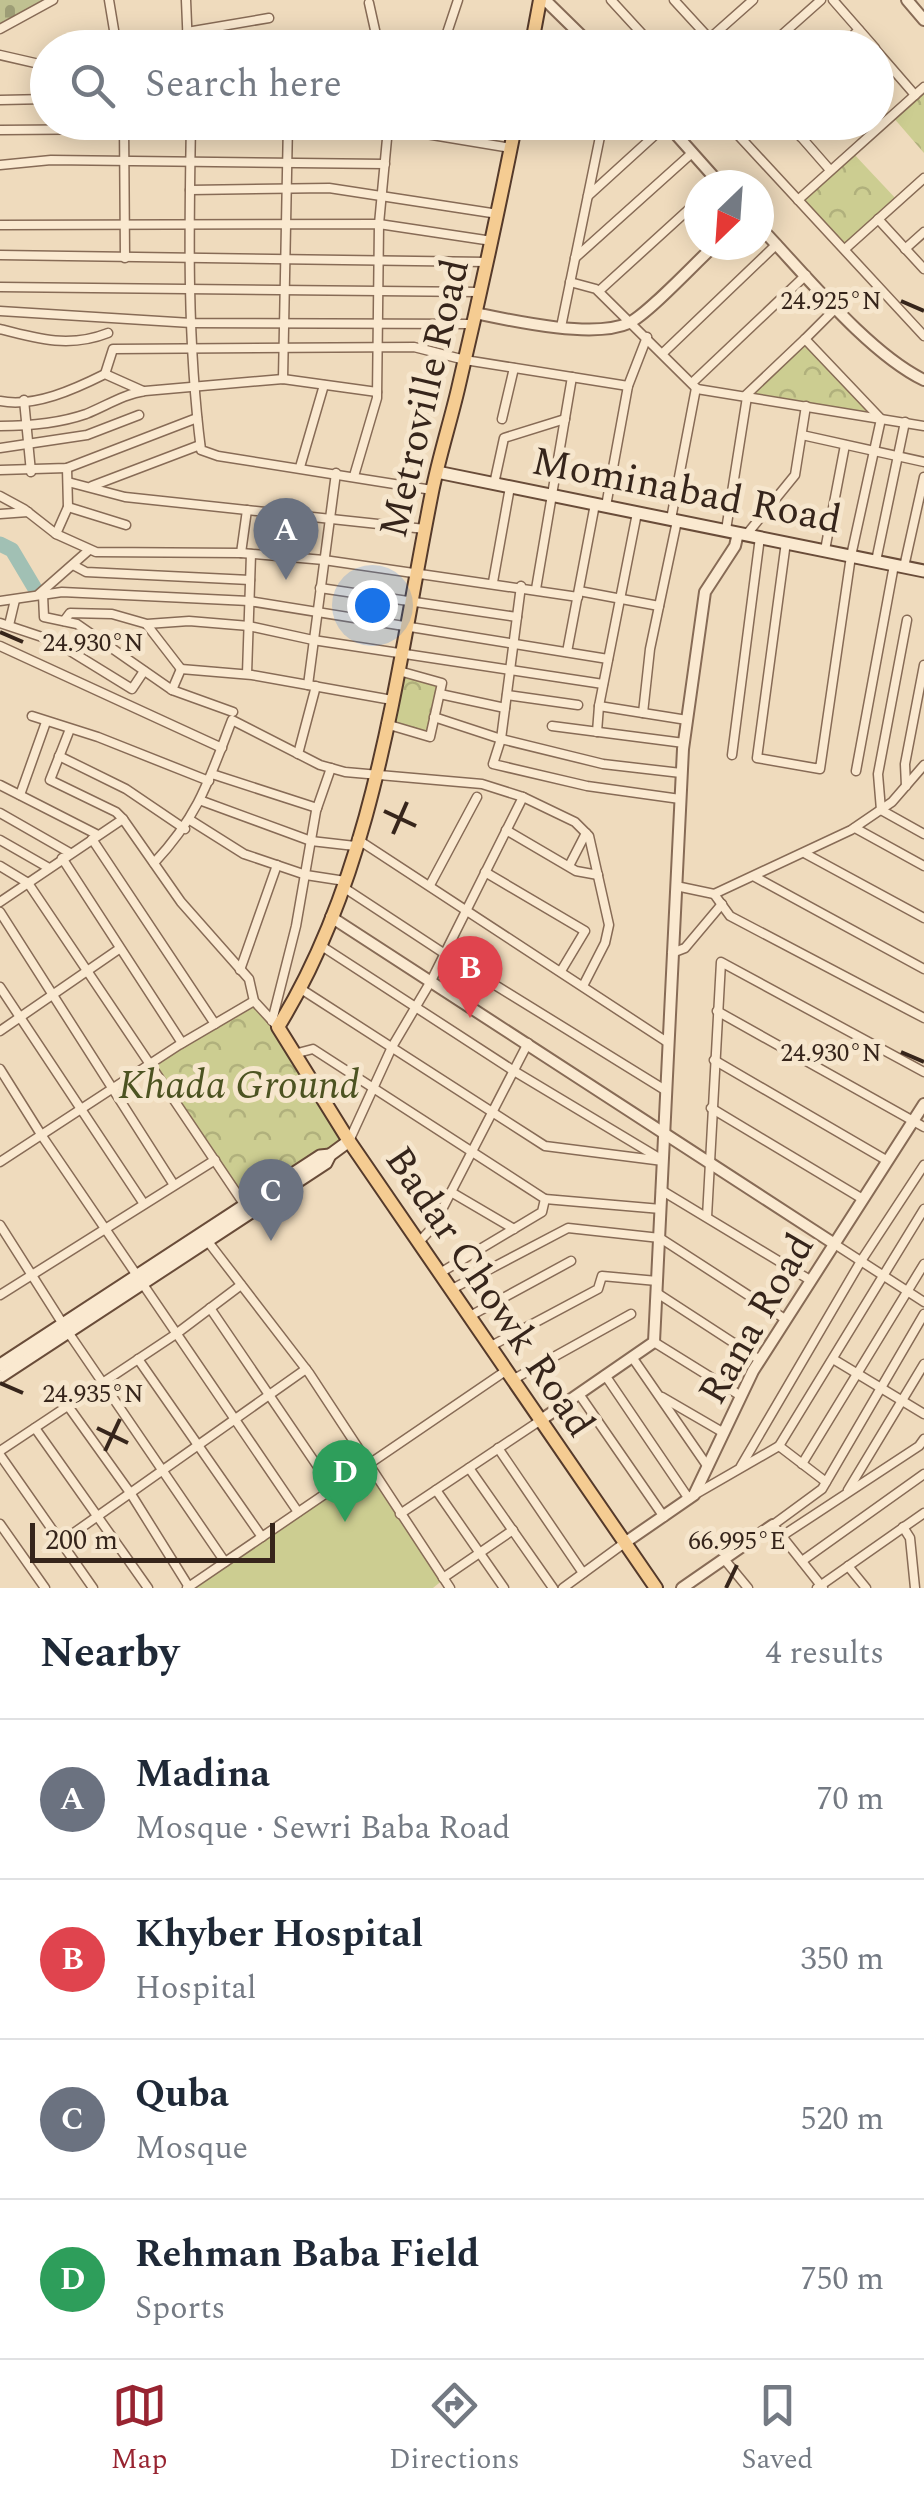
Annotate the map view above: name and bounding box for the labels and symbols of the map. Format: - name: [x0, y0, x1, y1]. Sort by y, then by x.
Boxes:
- north arrow: [684, 170, 774, 260]
- street label: Metroville Road: [364, 253, 487, 544]
- text: 24.925°N: [780, 283, 882, 321]
- street label: Mominabad Road: [527, 432, 846, 551]
- pin: A: [254, 498, 318, 580]
- your location: [347, 580, 398, 631]
- text: 24.930°N: [42, 625, 144, 663]
- pin: B: [438, 936, 502, 1018]
- text: 24.930°N: [780, 1035, 882, 1073]
- park label: Khada Ground: [118, 1056, 360, 1117]
- street label: Badar Chowk Road: [369, 1134, 609, 1450]
- pin: C: [238, 1158, 304, 1241]
- street label: Rana Road: [683, 1222, 831, 1416]
- text: 24.935°N: [42, 1376, 144, 1414]
- pin: D: [312, 1440, 378, 1522]
- scale bar: [30, 1518, 275, 1562]
- text: 66.995°E: [688, 1523, 786, 1561]

